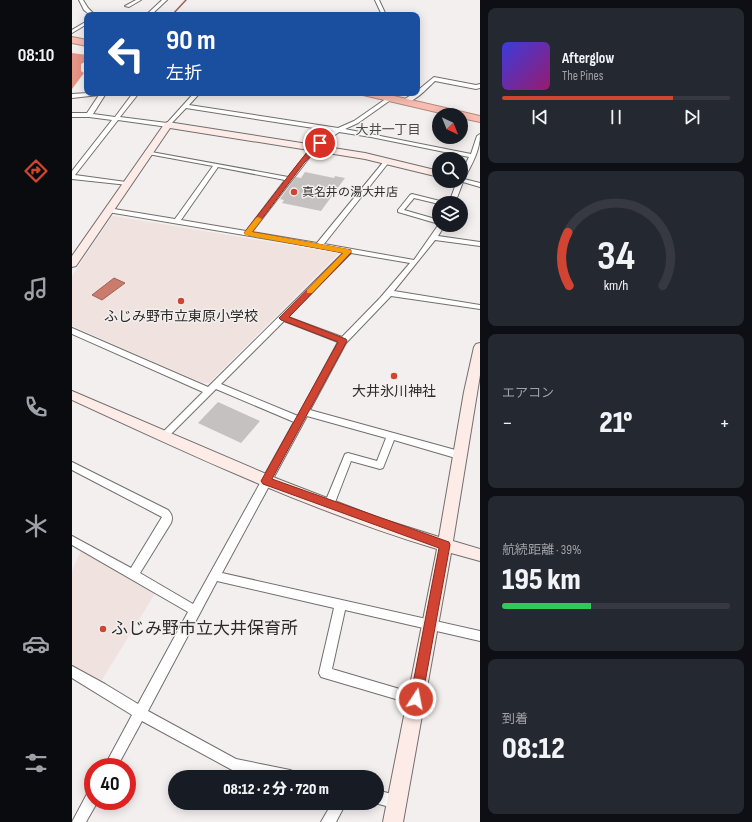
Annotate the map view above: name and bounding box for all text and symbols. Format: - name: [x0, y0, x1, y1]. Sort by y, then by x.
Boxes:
- text: 90 m: [166, 24, 216, 57]
- icon: left: [100, 28, 152, 80]
- text: 08:10: [18, 45, 54, 66]
- text: Afterglow: [562, 49, 614, 68]
- text: 左折: [166, 63, 202, 84]
- text: The Pines: [562, 68, 603, 84]
- icon: previous: [529, 106, 551, 128]
- icon: pause: [605, 106, 627, 128]
- icon: next: [681, 106, 703, 128]
- north arrow: [432, 108, 468, 144]
- map controls: [432, 108, 468, 232]
- district label: 大井一丁目: [355, 122, 421, 138]
- pin: [303, 126, 337, 160]
- icon: arrive: [309, 132, 331, 154]
- button: search: [432, 152, 468, 188]
- icon: directions: [22, 157, 50, 185]
- place label: 真名井の湯大井店: [302, 185, 398, 200]
- marker: 真名井の湯大井店: [289, 187, 299, 197]
- button: layers: [432, 196, 468, 232]
- text: 34: [597, 232, 635, 281]
- icon: music: [22, 275, 50, 303]
- text: km/h: [604, 277, 628, 294]
- marker: ふじみ野市立東原小学校: [176, 296, 186, 306]
- place label: ふじみ野市立東原小学校: [104, 308, 258, 325]
- marker: 大井氷川神社: [389, 371, 399, 381]
- place label: 大井氷川神社: [352, 383, 436, 400]
- text: エアコン: [502, 385, 554, 401]
- icon: phone: [22, 393, 50, 421]
- text: 21°: [599, 405, 633, 441]
- text: −: [502, 410, 513, 437]
- text: +: [719, 410, 730, 437]
- icon: climate: [22, 512, 50, 540]
- text: 航続距離 · 39%: [502, 542, 581, 558]
- text: 195 km: [502, 562, 581, 598]
- place label: ふじみ野市立大井保育所: [111, 619, 298, 639]
- marker: ふじみ野市立大井保育所: [98, 624, 108, 634]
- icon: car: [22, 630, 50, 658]
- position arrow: [395, 678, 437, 720]
- text: 到着: [502, 711, 528, 727]
- text: 08:12: [502, 731, 565, 767]
- icon: filters: [22, 749, 50, 777]
- speed limit sign: 40: [84, 758, 136, 810]
- text: 08:12 · 2 分 · 720 m: [223, 780, 329, 799]

